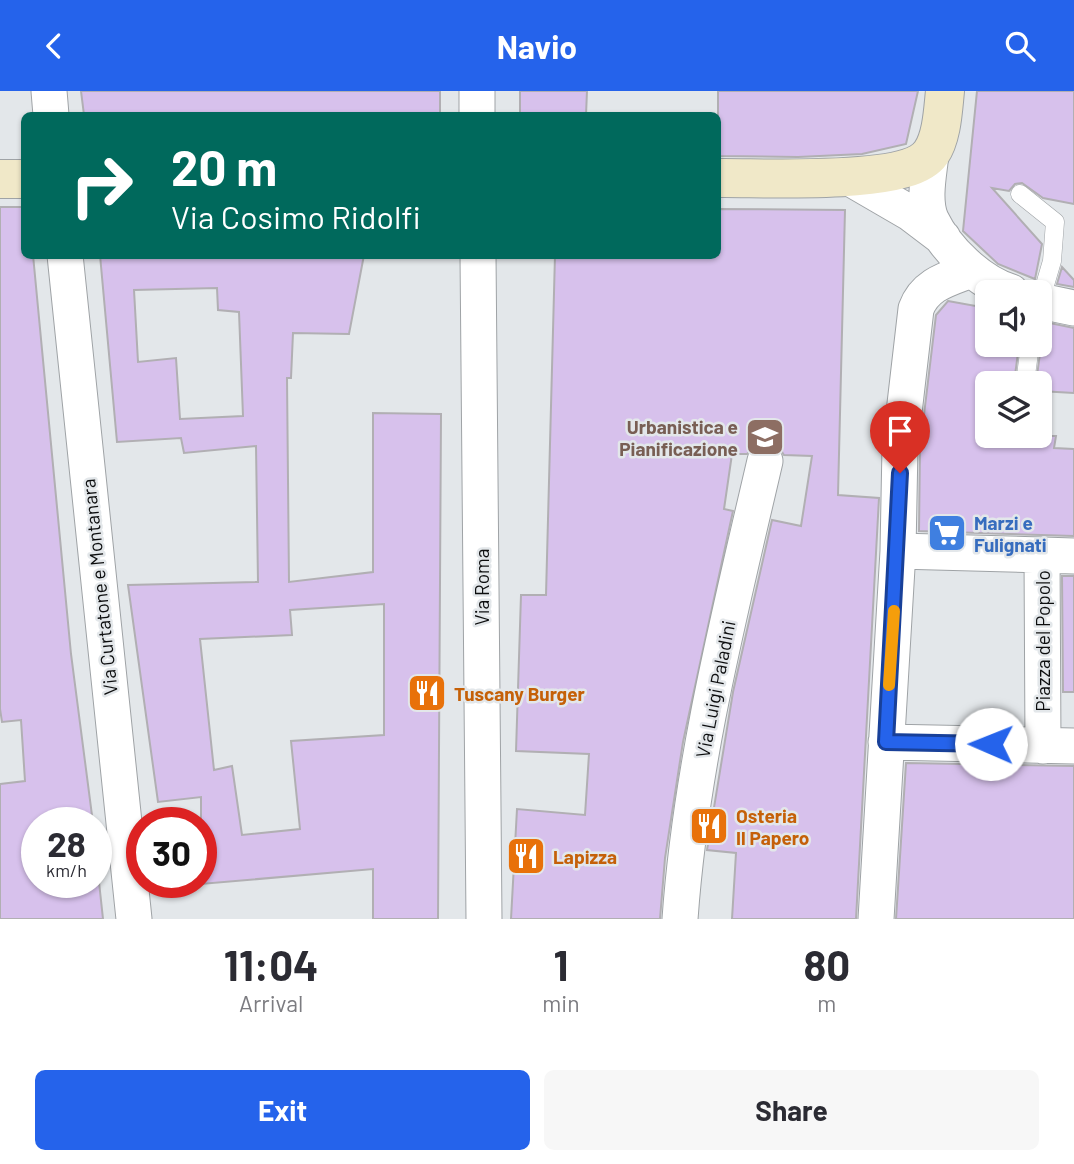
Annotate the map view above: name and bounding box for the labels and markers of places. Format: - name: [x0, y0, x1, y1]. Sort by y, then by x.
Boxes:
- pin: [870, 401, 930, 473]
- place label: Urbanistica e Pianificazione: [619, 415, 738, 460]
- school or university icon: Urbanistica e Pianificazione: [744, 416, 786, 458]
- place label: Marzi e Fulignati: [974, 511, 1047, 556]
- supermarket icon: Marzi e Fulignati: [926, 512, 968, 554]
- restaurant icon: Tuscany Burger: [406, 672, 448, 714]
- place label: Tuscany Burger: [454, 682, 586, 705]
- place label: Osteria Il Papero: [736, 804, 809, 849]
- restaurant icon: Osteria Il Papero: [688, 805, 730, 847]
- restaurant icon: Lapizza: [505, 835, 547, 877]
- place label: Lapizza: [553, 845, 617, 868]

